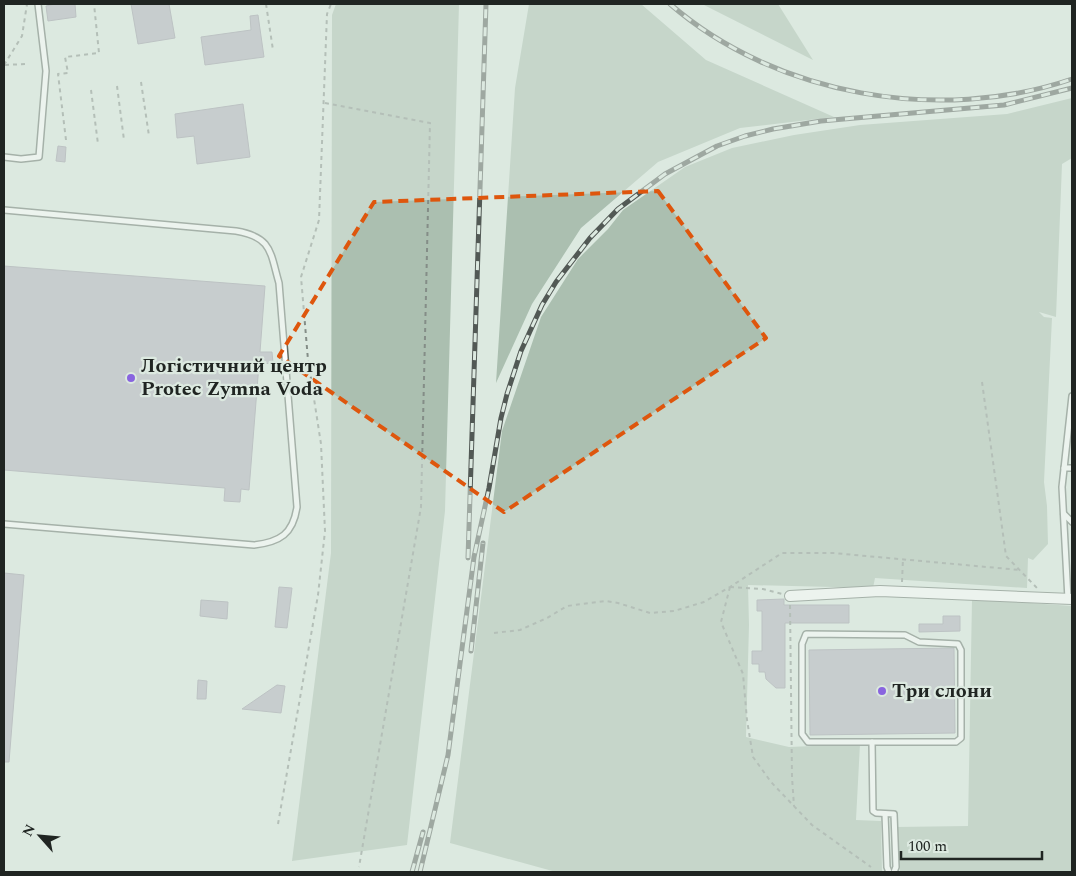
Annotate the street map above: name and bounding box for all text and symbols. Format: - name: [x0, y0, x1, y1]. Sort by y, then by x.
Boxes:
- place label: Логістичний центр Protec Zymna Voda: [141, 351, 327, 404]
- marker: Логістичний центр Protec Zymna Voda: [125, 372, 137, 384]
- place label: Три слони: [892, 676, 992, 706]
- marker: Три слони: [876, 685, 888, 697]
- north arrow: [15, 811, 65, 861]
- text: N: [17, 820, 41, 840]
- scale bar: [901, 828, 1042, 860]
- text: 100 m: [908, 835, 947, 858]

